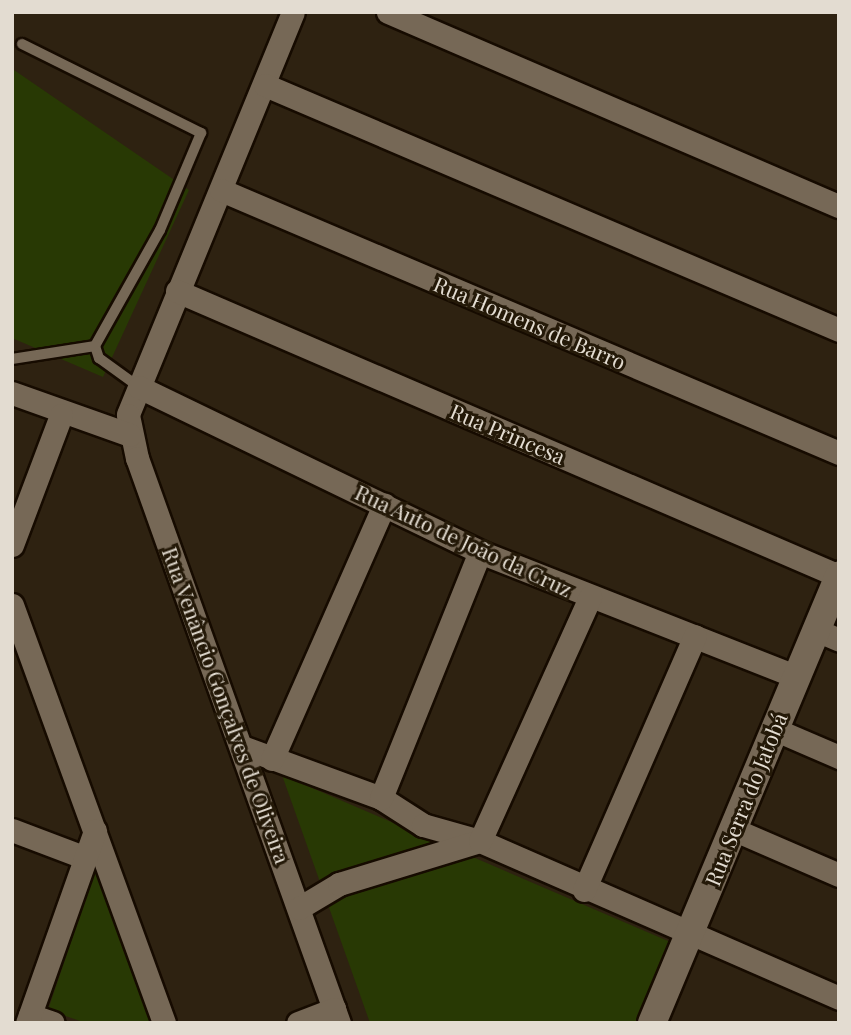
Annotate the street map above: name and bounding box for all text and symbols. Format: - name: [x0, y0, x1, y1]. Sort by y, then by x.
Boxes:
- street label: Rua Homens de Barro: [430, 270, 630, 374]
- street label: Rua Princesa: [447, 397, 569, 469]
- street label: Rua Auto de João da Cruz: [351, 478, 577, 602]
- street label: Rua Venâncio Gonçalves de Oliveira: [158, 543, 296, 867]
- street label: Rua Serra do Jatobá: [699, 709, 791, 889]

